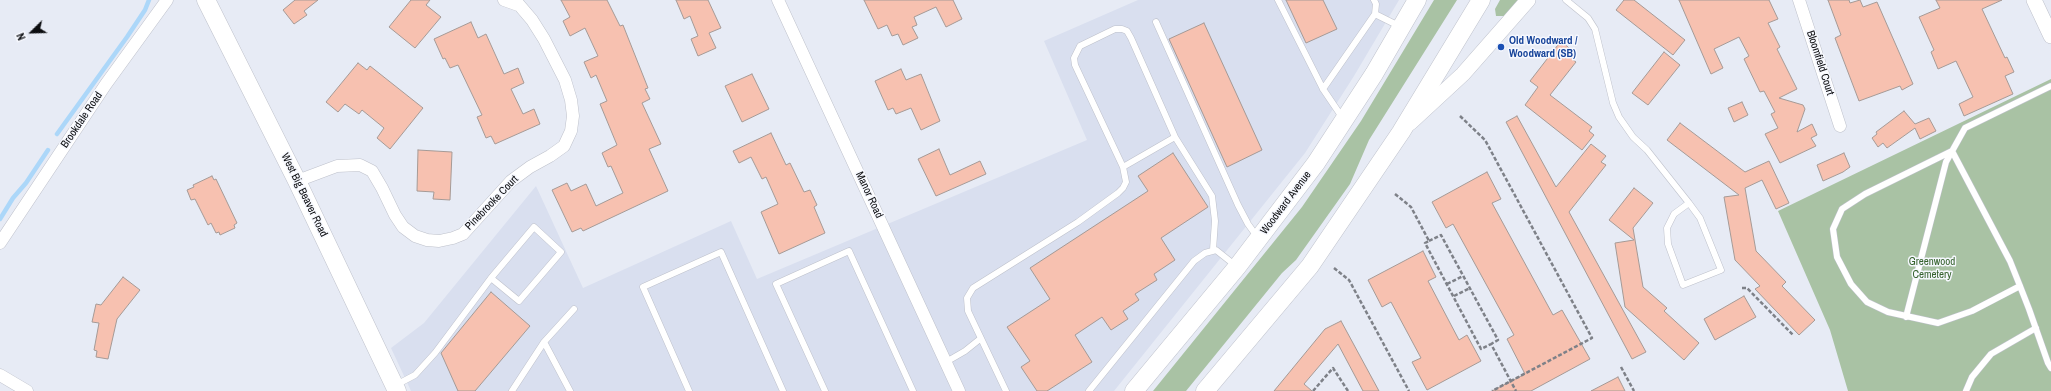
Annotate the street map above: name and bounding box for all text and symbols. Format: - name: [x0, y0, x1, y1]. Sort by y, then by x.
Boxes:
- north arrow: [12, 12, 52, 52]
- street label: Bloomfield Court: [1803, 29, 1837, 97]
- text: N: [13, 31, 29, 42]
- place label: Old Woodward / Woodward (SB): [1509, 34, 1578, 60]
- marker: Old Woodward / Woodward (SB): [1496, 42, 1506, 52]
- street label: Brookdale Road: [58, 89, 106, 151]
- street label: West Big Beaver Road: [278, 151, 330, 239]
- street label: Woodward Avenue: [1258, 169, 1314, 237]
- street label: Manor Road: [853, 170, 885, 220]
- street label: Pinebrooke Court: [463, 173, 521, 233]
- park label: Greenwood Cemetery: [1909, 255, 1955, 281]

